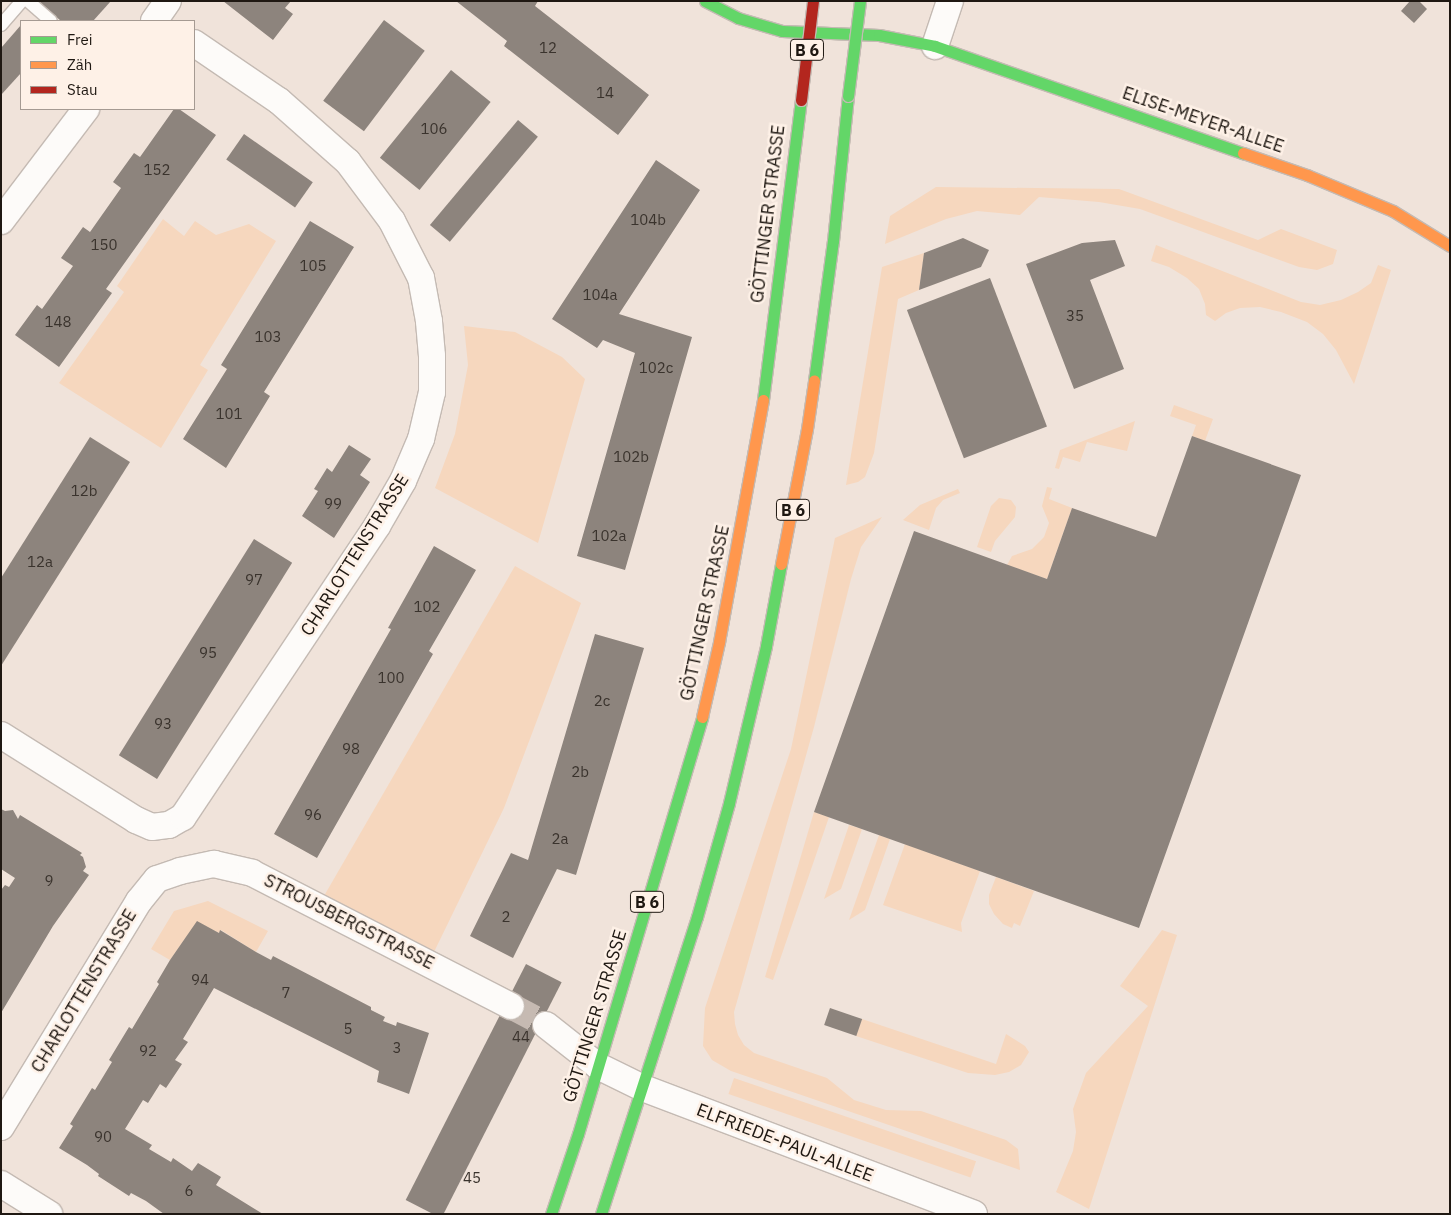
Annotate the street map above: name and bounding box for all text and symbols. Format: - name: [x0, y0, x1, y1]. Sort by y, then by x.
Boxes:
- legend: [20, 20, 195, 110]
- text: Frei: [67, 30, 93, 49]
- road number: B 6: [790, 36, 824, 64]
- house number: 12: [539, 39, 557, 57]
- text: Zäh: [67, 55, 92, 74]
- text: Stau: [67, 80, 98, 99]
- street label: ELISE-MEYER-ALLEE: [1119, 82, 1287, 158]
- house number: 14: [596, 84, 614, 102]
- house number: 106: [421, 120, 447, 138]
- street label: GÖTTINGER STRASSE: [746, 124, 790, 304]
- house number: 152: [144, 161, 170, 179]
- house number: 104b: [630, 211, 666, 229]
- house number: 150: [91, 236, 117, 254]
- house number: 105: [300, 257, 326, 275]
- house number: 104a: [582, 286, 618, 304]
- house number: 35: [1066, 307, 1084, 325]
- house number: 148: [45, 313, 71, 331]
- house number: 103: [255, 328, 281, 346]
- house number: 102c: [639, 359, 673, 377]
- house number: 101: [216, 405, 242, 423]
- house number: 102b: [613, 448, 649, 466]
- street label: CHARLOTTENSTRASSE: [296, 470, 414, 640]
- house number: 12b: [71, 482, 97, 500]
- house number: 99: [324, 495, 342, 513]
- road number: B 6: [776, 496, 810, 524]
- street label: GÖTTINGER STRASSE: [676, 523, 734, 703]
- house number: 102a: [591, 527, 627, 545]
- house number: 12a: [27, 553, 53, 571]
- house number: 97: [245, 571, 263, 589]
- house number: 102: [414, 598, 440, 616]
- house number: 95: [199, 644, 217, 662]
- house number: 100: [378, 669, 404, 687]
- house number: 2c: [594, 692, 610, 710]
- house number: 93: [154, 715, 172, 733]
- house number: 98: [342, 740, 360, 758]
- house number: 2b: [571, 763, 589, 781]
- house number: 96: [304, 806, 322, 824]
- house number: 2a: [551, 830, 569, 848]
- street label: STROUSBERGSTRASSE: [260, 870, 438, 974]
- house number: 9: [45, 872, 53, 890]
- road number: B 6: [630, 889, 664, 916]
- street label: CHARLOTTENSTRASSE: [27, 905, 141, 1077]
- house number: 2: [502, 908, 510, 926]
- street label: GÖTTINGER STRASSE: [558, 927, 632, 1105]
- house number: 94: [191, 971, 209, 989]
- house number: 7: [282, 984, 290, 1002]
- house number: 5: [344, 1020, 352, 1038]
- house number: 44: [512, 1028, 530, 1046]
- house number: 3: [393, 1039, 401, 1057]
- house number: 92: [139, 1042, 157, 1060]
- street label: ELFRIEDE-PAUL-ALLEE: [693, 1099, 877, 1187]
- house number: 90: [94, 1128, 112, 1146]
- house number: 45: [463, 1169, 481, 1187]
- house number: 6: [185, 1182, 193, 1200]

